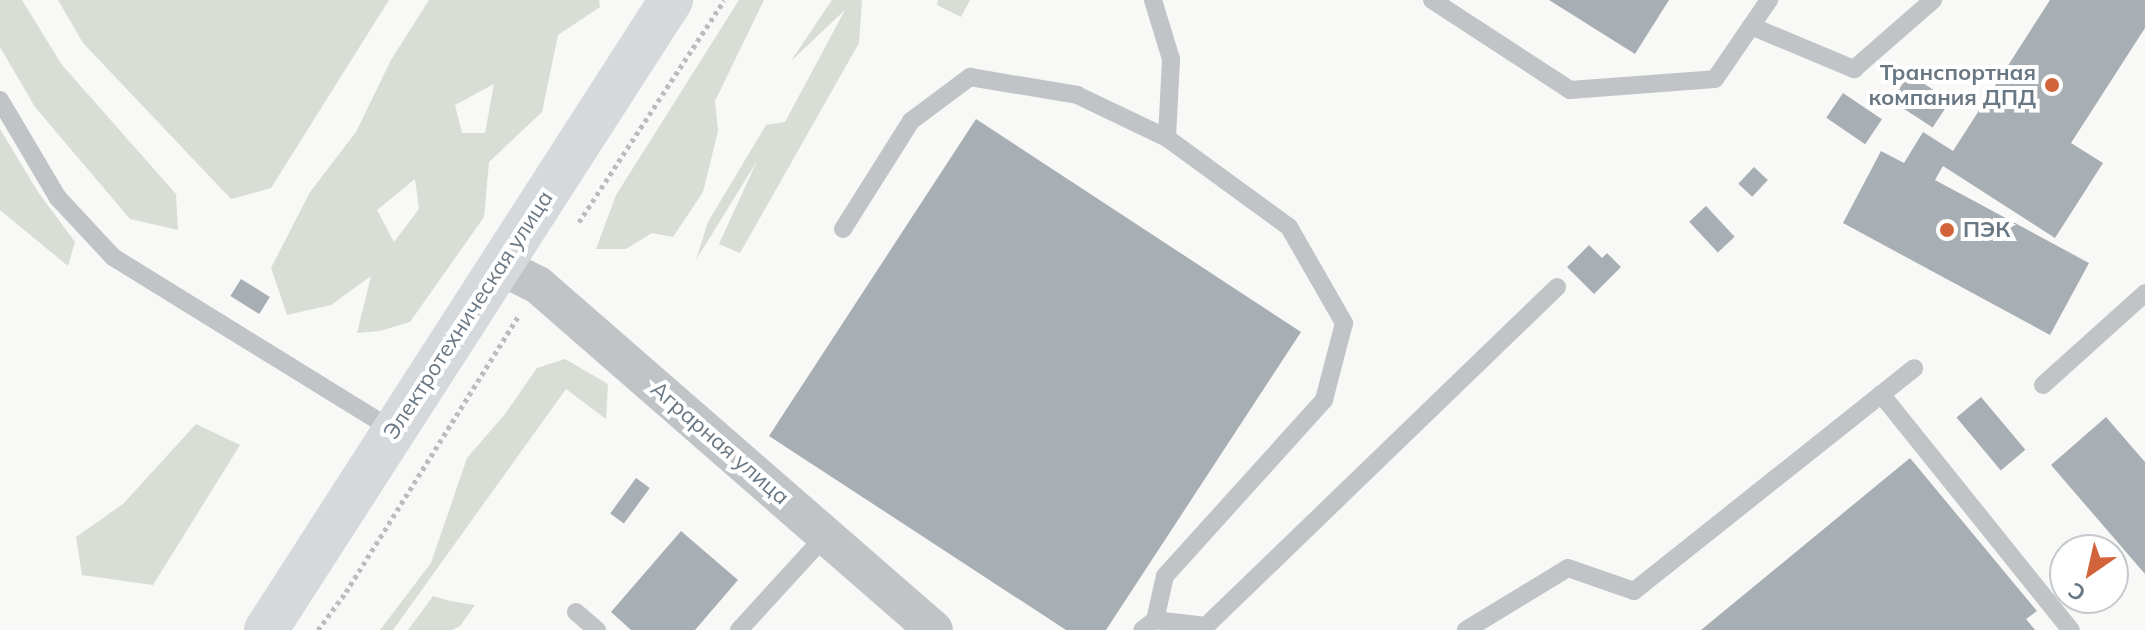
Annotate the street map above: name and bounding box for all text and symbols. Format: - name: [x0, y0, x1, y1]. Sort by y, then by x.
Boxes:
- place label: Транспортная компания ДПД: [1868, 59, 2036, 110]
- marker: Транспортная компания ДПД: [2043, 76, 2061, 94]
- street label: Электротехническая улица: [378, 186, 558, 444]
- place label: ПЭК: [1963, 217, 2010, 243]
- marker: ПЭК: [1938, 221, 1956, 239]
- street label: Аграрная улица: [645, 376, 795, 510]
- north arrow: [2049, 534, 2129, 614]
- text: С: [2063, 576, 2091, 608]

